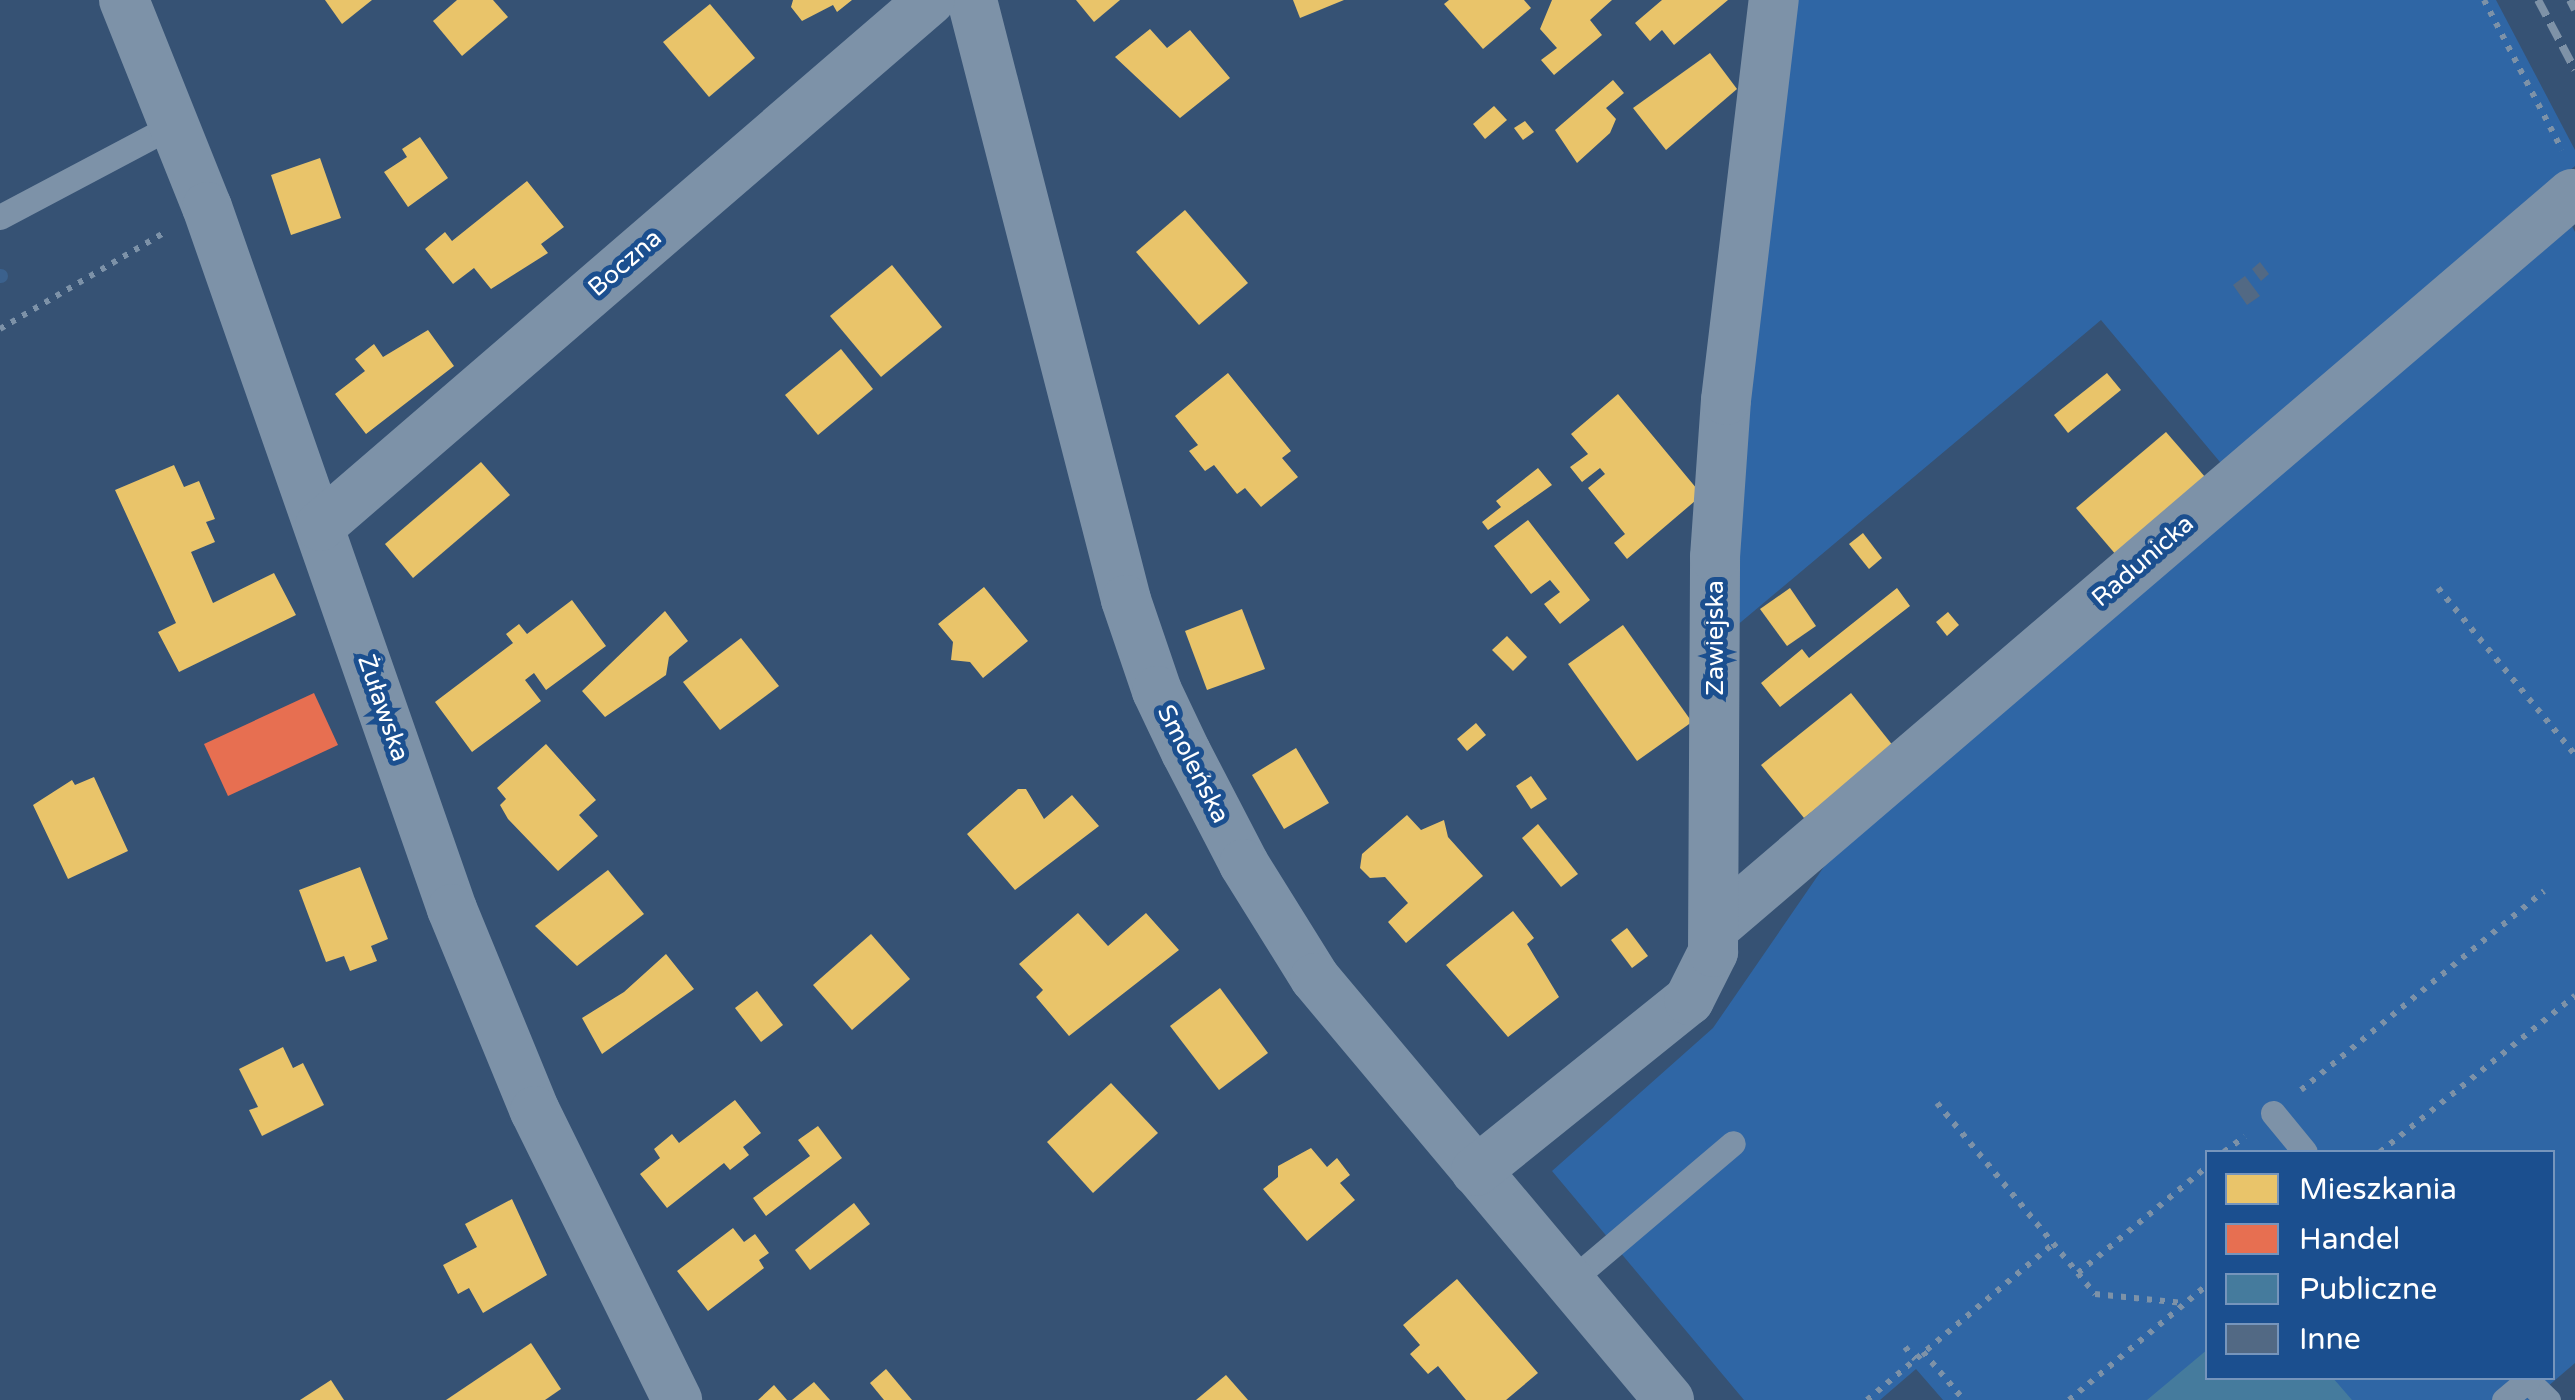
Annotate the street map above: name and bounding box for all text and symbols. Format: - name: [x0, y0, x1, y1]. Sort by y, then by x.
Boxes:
- street label: Boczna: [582, 223, 668, 303]
- street label: Radunicka: [2086, 509, 2200, 613]
- street label: Zawiejska: [1700, 580, 1730, 696]
- street label: Żuławska: [351, 651, 415, 765]
- street label: Smoleńska: [1150, 700, 1236, 828]
- legend: [2205, 1150, 2555, 1380]
- text: Mieszkania: [2299, 1171, 2457, 1208]
- text: Handel: [2299, 1221, 2400, 1258]
- text: Publiczne: [2299, 1271, 2437, 1308]
- text: Inne: [2299, 1321, 2361, 1358]

